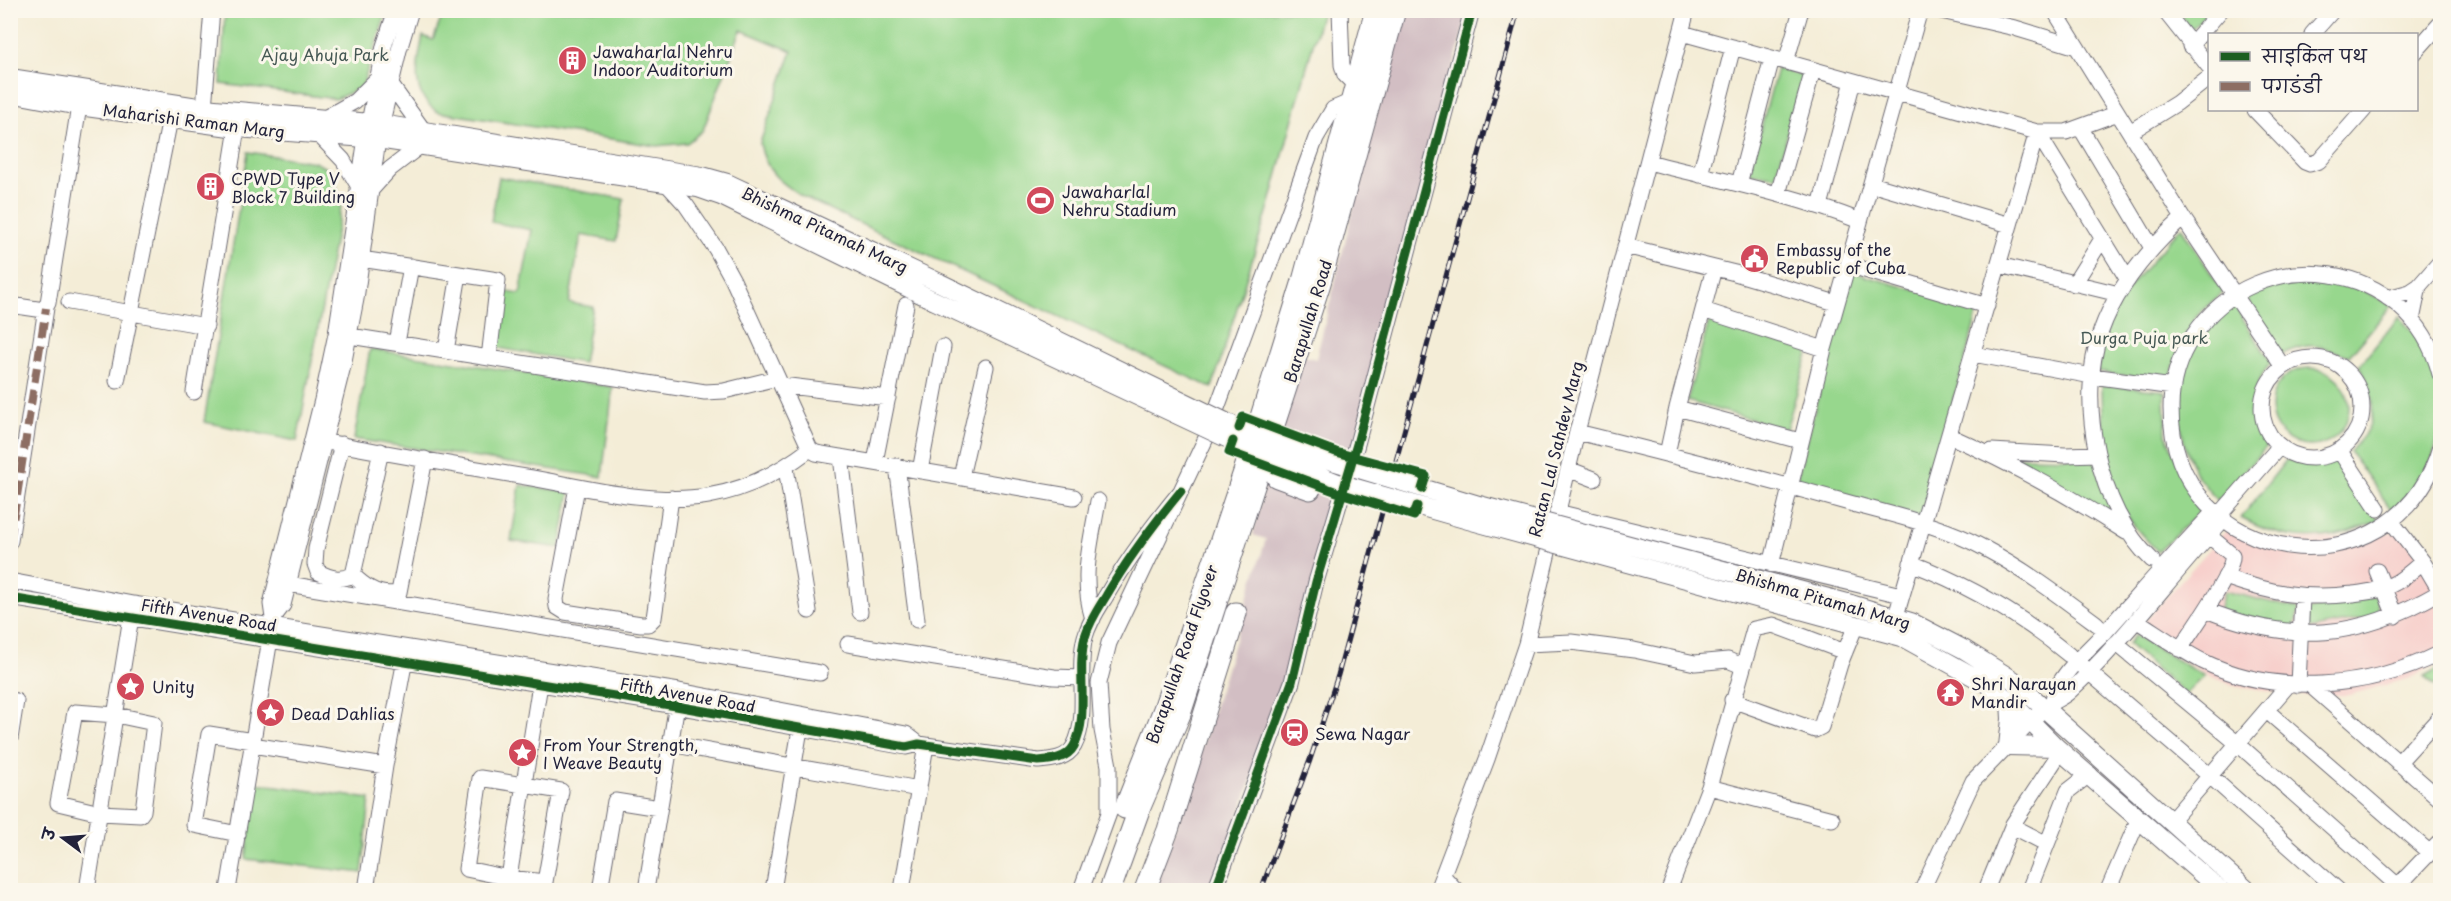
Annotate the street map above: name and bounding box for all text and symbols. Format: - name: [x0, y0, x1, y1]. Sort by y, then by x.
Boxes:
- legend: [2208, 33, 2418, 111]
- place label: Jawaharlal Nehru Indoor Auditorium: [593, 39, 733, 81]
- park label: Ajay Ahuja Park: [261, 42, 389, 66]
- text: साइकिल पथ: [2261, 42, 2368, 69]
- building icon: Jawaharlal Nehru Indoor Auditorium: [556, 44, 588, 76]
- text: पगडंडी: [2261, 72, 2322, 99]
- street label: Maharishi Raman Marg: [102, 97, 286, 143]
- place label: CPWD Type V Block 7 Building: [231, 166, 355, 208]
- building icon: CPWD Type V Block 7 Building: [194, 171, 226, 203]
- place label: Jawaharlal Nehru Stadium: [1062, 179, 1177, 221]
- street label: Bhishma Pitamah Marg: [738, 180, 912, 278]
- sports icon: Jawaharlal Nehru Stadium: [1025, 184, 1057, 216]
- place label: Embassy of the Republic of Cuba: [1776, 237, 1906, 279]
- public building icon: Embassy of the Republic of Cuba: [1739, 242, 1771, 274]
- street label: Barapullah Road: [1277, 256, 1337, 386]
- park label: Durga Puja park: [2080, 325, 2208, 349]
- street label: Ratan Lal Sahdev Marg: [1522, 359, 1588, 539]
- street label: Barapullah Road Flyover: [1139, 561, 1223, 747]
- street label: Bhishma Pitamah Marg: [1733, 561, 1913, 635]
- street label: Fifth Avenue Road: [139, 591, 279, 637]
- place icon: Unity: [115, 670, 147, 702]
- street label: Fifth Avenue Road: [618, 670, 758, 718]
- place label: Shri Narayan Mandir: [1971, 671, 2077, 713]
- place label: Unity: [152, 674, 195, 698]
- temple icon: Shri Narayan Mandir: [1934, 676, 1966, 708]
- place icon: Dead Dahlias: [254, 697, 286, 729]
- place label: Dead Dahlias: [291, 701, 395, 725]
- station icon: Sewa Nagar: [1278, 717, 1310, 749]
- place label: Sewa Nagar: [1315, 721, 1411, 745]
- place label: From Your Strength, I Weave Beauty: [543, 732, 699, 774]
- place icon: From Your Strength, I Weave Beauty: [506, 737, 538, 769]
- north arrow: [33, 808, 93, 868]
- text: उ: [34, 824, 61, 844]

